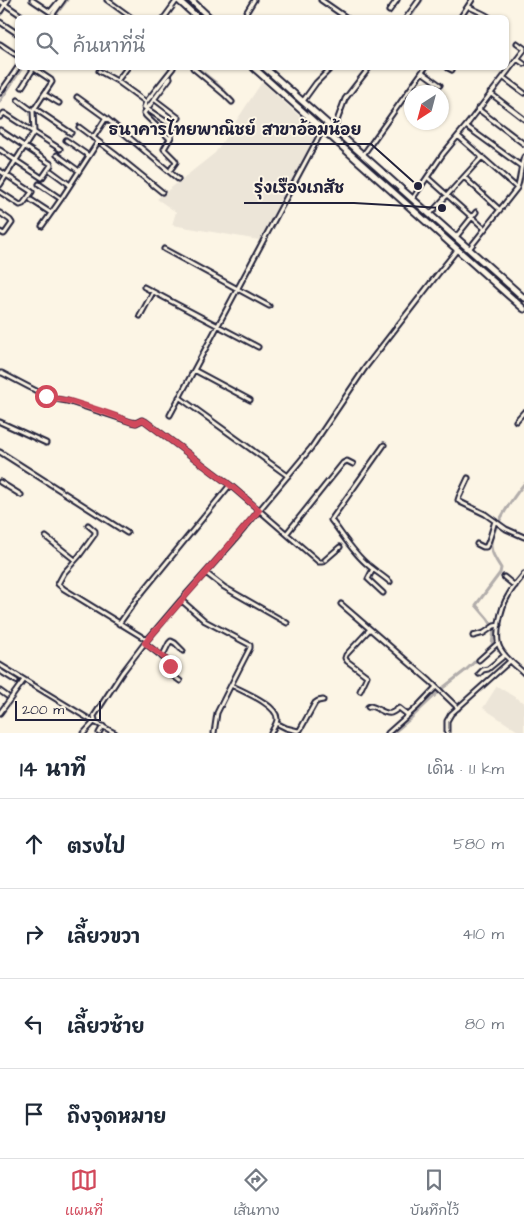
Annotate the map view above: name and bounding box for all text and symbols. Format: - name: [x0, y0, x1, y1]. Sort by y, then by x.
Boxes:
- search box: [15, 15, 509, 70]
- icon: search: [33, 29, 61, 57]
- text: ค้นหาที่นี่: [73, 33, 145, 60]
- north arrow: [404, 85, 449, 130]
- callout: ธนาคารไทยพาณิชย์ สาขาอ้อมน้อย: [98, 113, 371, 144]
- text: ธนาคารไทยพาณิชย์ สาขาอ้อมน้อย: [109, 118, 361, 141]
- callout: รุ่งเรืองเภสัช: [244, 172, 354, 203]
- text: รุ่งเรืองเภสัช: [254, 177, 344, 200]
- route start: [35, 385, 58, 408]
- route end: [159, 655, 182, 678]
- scale bar: [15, 698, 101, 721]
- text: 200 m: [22, 700, 64, 720]
- text: 14 นาที: [20, 755, 86, 784]
- text: เดิน · 1.1 km: [427, 758, 504, 780]
- icon: ahead: [20, 830, 48, 858]
- text: 580 m: [453, 833, 504, 855]
- text: ตรงไป: [67, 834, 125, 861]
- icon: right: [20, 920, 48, 948]
- text: 410 m: [462, 923, 504, 945]
- text: เลี้ยวขวา: [67, 924, 140, 951]
- icon: left: [20, 1010, 48, 1038]
- text: 80 m: [465, 1013, 504, 1035]
- text: เลี้ยวซ้าย: [67, 1014, 144, 1041]
- icon: arrive: [20, 1100, 48, 1128]
- text: ถึงจุดหมาย: [67, 1104, 166, 1131]
- tab: แผนที่: [65, 1166, 103, 1221]
- tab: เส้นทาง: [233, 1166, 279, 1221]
- tab: บันทึกไว้: [410, 1166, 459, 1221]

